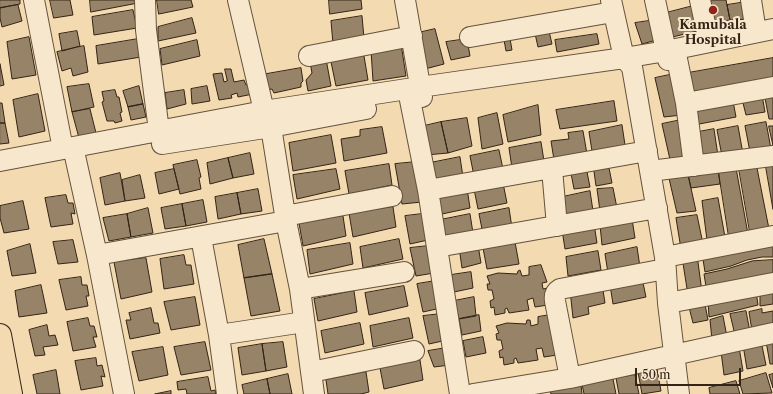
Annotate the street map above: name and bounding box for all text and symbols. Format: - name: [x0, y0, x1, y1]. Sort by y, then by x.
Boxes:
- marker: Kamubala Hospital: [707, 4, 719, 16]
- place label: Kamubala Hospital: [679, 17, 747, 48]
- scale bar: [637, 360, 743, 386]
- text: 50 m: [642, 367, 671, 382]

